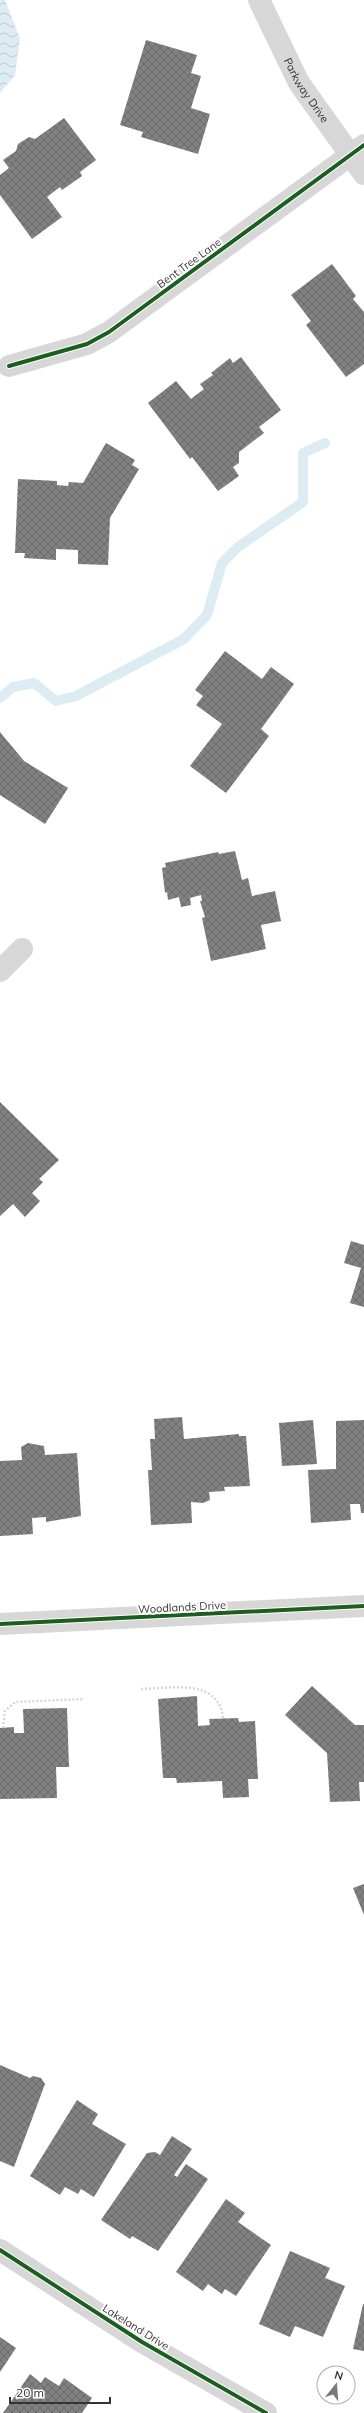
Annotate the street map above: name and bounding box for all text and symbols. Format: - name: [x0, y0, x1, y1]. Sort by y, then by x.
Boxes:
- street label: Parkway Drive: [281, 55, 332, 125]
- street label: Bent Tree Lane: [154, 235, 224, 291]
- street label: Woodlands Drive: [138, 1598, 226, 1616]
- street label: Lakeland Drive: [100, 2301, 172, 2353]
- north arrow: [316, 2365, 356, 2405]
- text: N: [333, 2368, 345, 2383]
- scale bar: [10, 2379, 110, 2405]
- text: 20 m: [16, 2385, 44, 2400]

